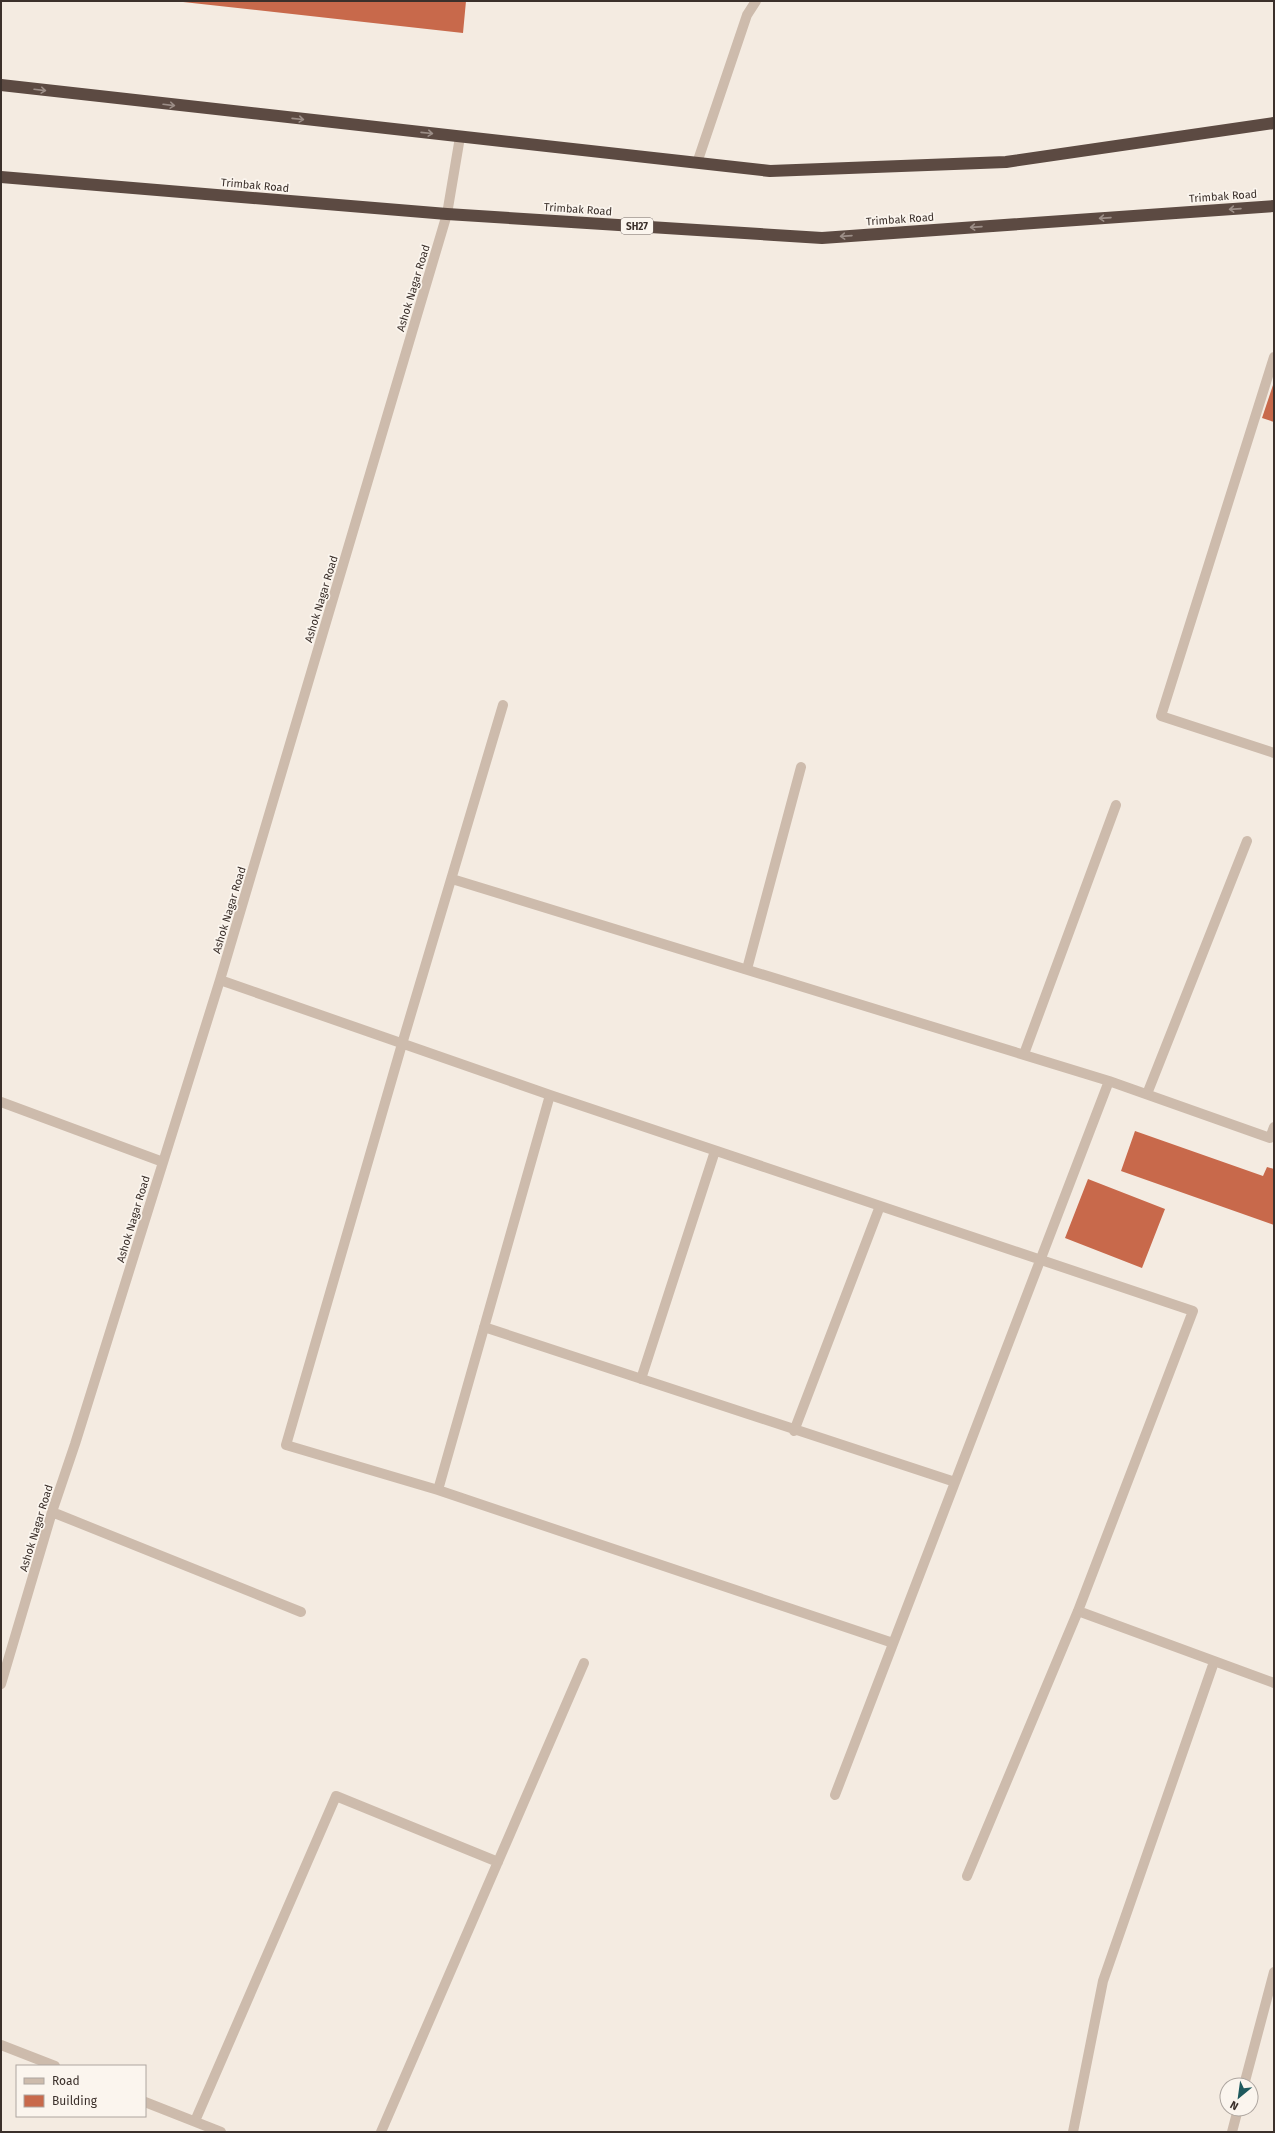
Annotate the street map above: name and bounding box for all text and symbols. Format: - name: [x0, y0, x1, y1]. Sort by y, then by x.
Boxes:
- one-way arrow: [33, 86, 46, 94]
- one-way arrow: [162, 101, 175, 108]
- one-way arrow: [291, 115, 304, 123]
- one-way arrow: [420, 130, 433, 137]
- street label: Trimbak Road: [220, 176, 290, 195]
- street label: Trimbak Road: [1188, 188, 1258, 205]
- street label: Trimbak Road: [543, 201, 613, 218]
- one-way arrow: [1229, 205, 1242, 212]
- street label: Trimbak Road: [865, 211, 935, 228]
- one-way arrow: [1099, 214, 1112, 221]
- road number: SH27: [621, 218, 653, 234]
- one-way arrow: [970, 223, 983, 230]
- one-way arrow: [840, 232, 853, 239]
- street label: Ashok Nagar Road: [394, 243, 433, 333]
- street label: Ashok Nagar Road: [302, 554, 341, 644]
- street label: Ashok Nagar Road: [210, 865, 249, 955]
- street label: Ashok Nagar Road: [114, 1174, 153, 1264]
- street label: Ashok Nagar Road: [17, 1483, 56, 1573]
- legend: [16, 2065, 146, 2117]
- text: Road: [52, 2074, 80, 2088]
- north arrow: [1219, 2077, 1259, 2117]
- text: Building: [52, 2094, 98, 2108]
- text: N: [1228, 2098, 1241, 2113]

